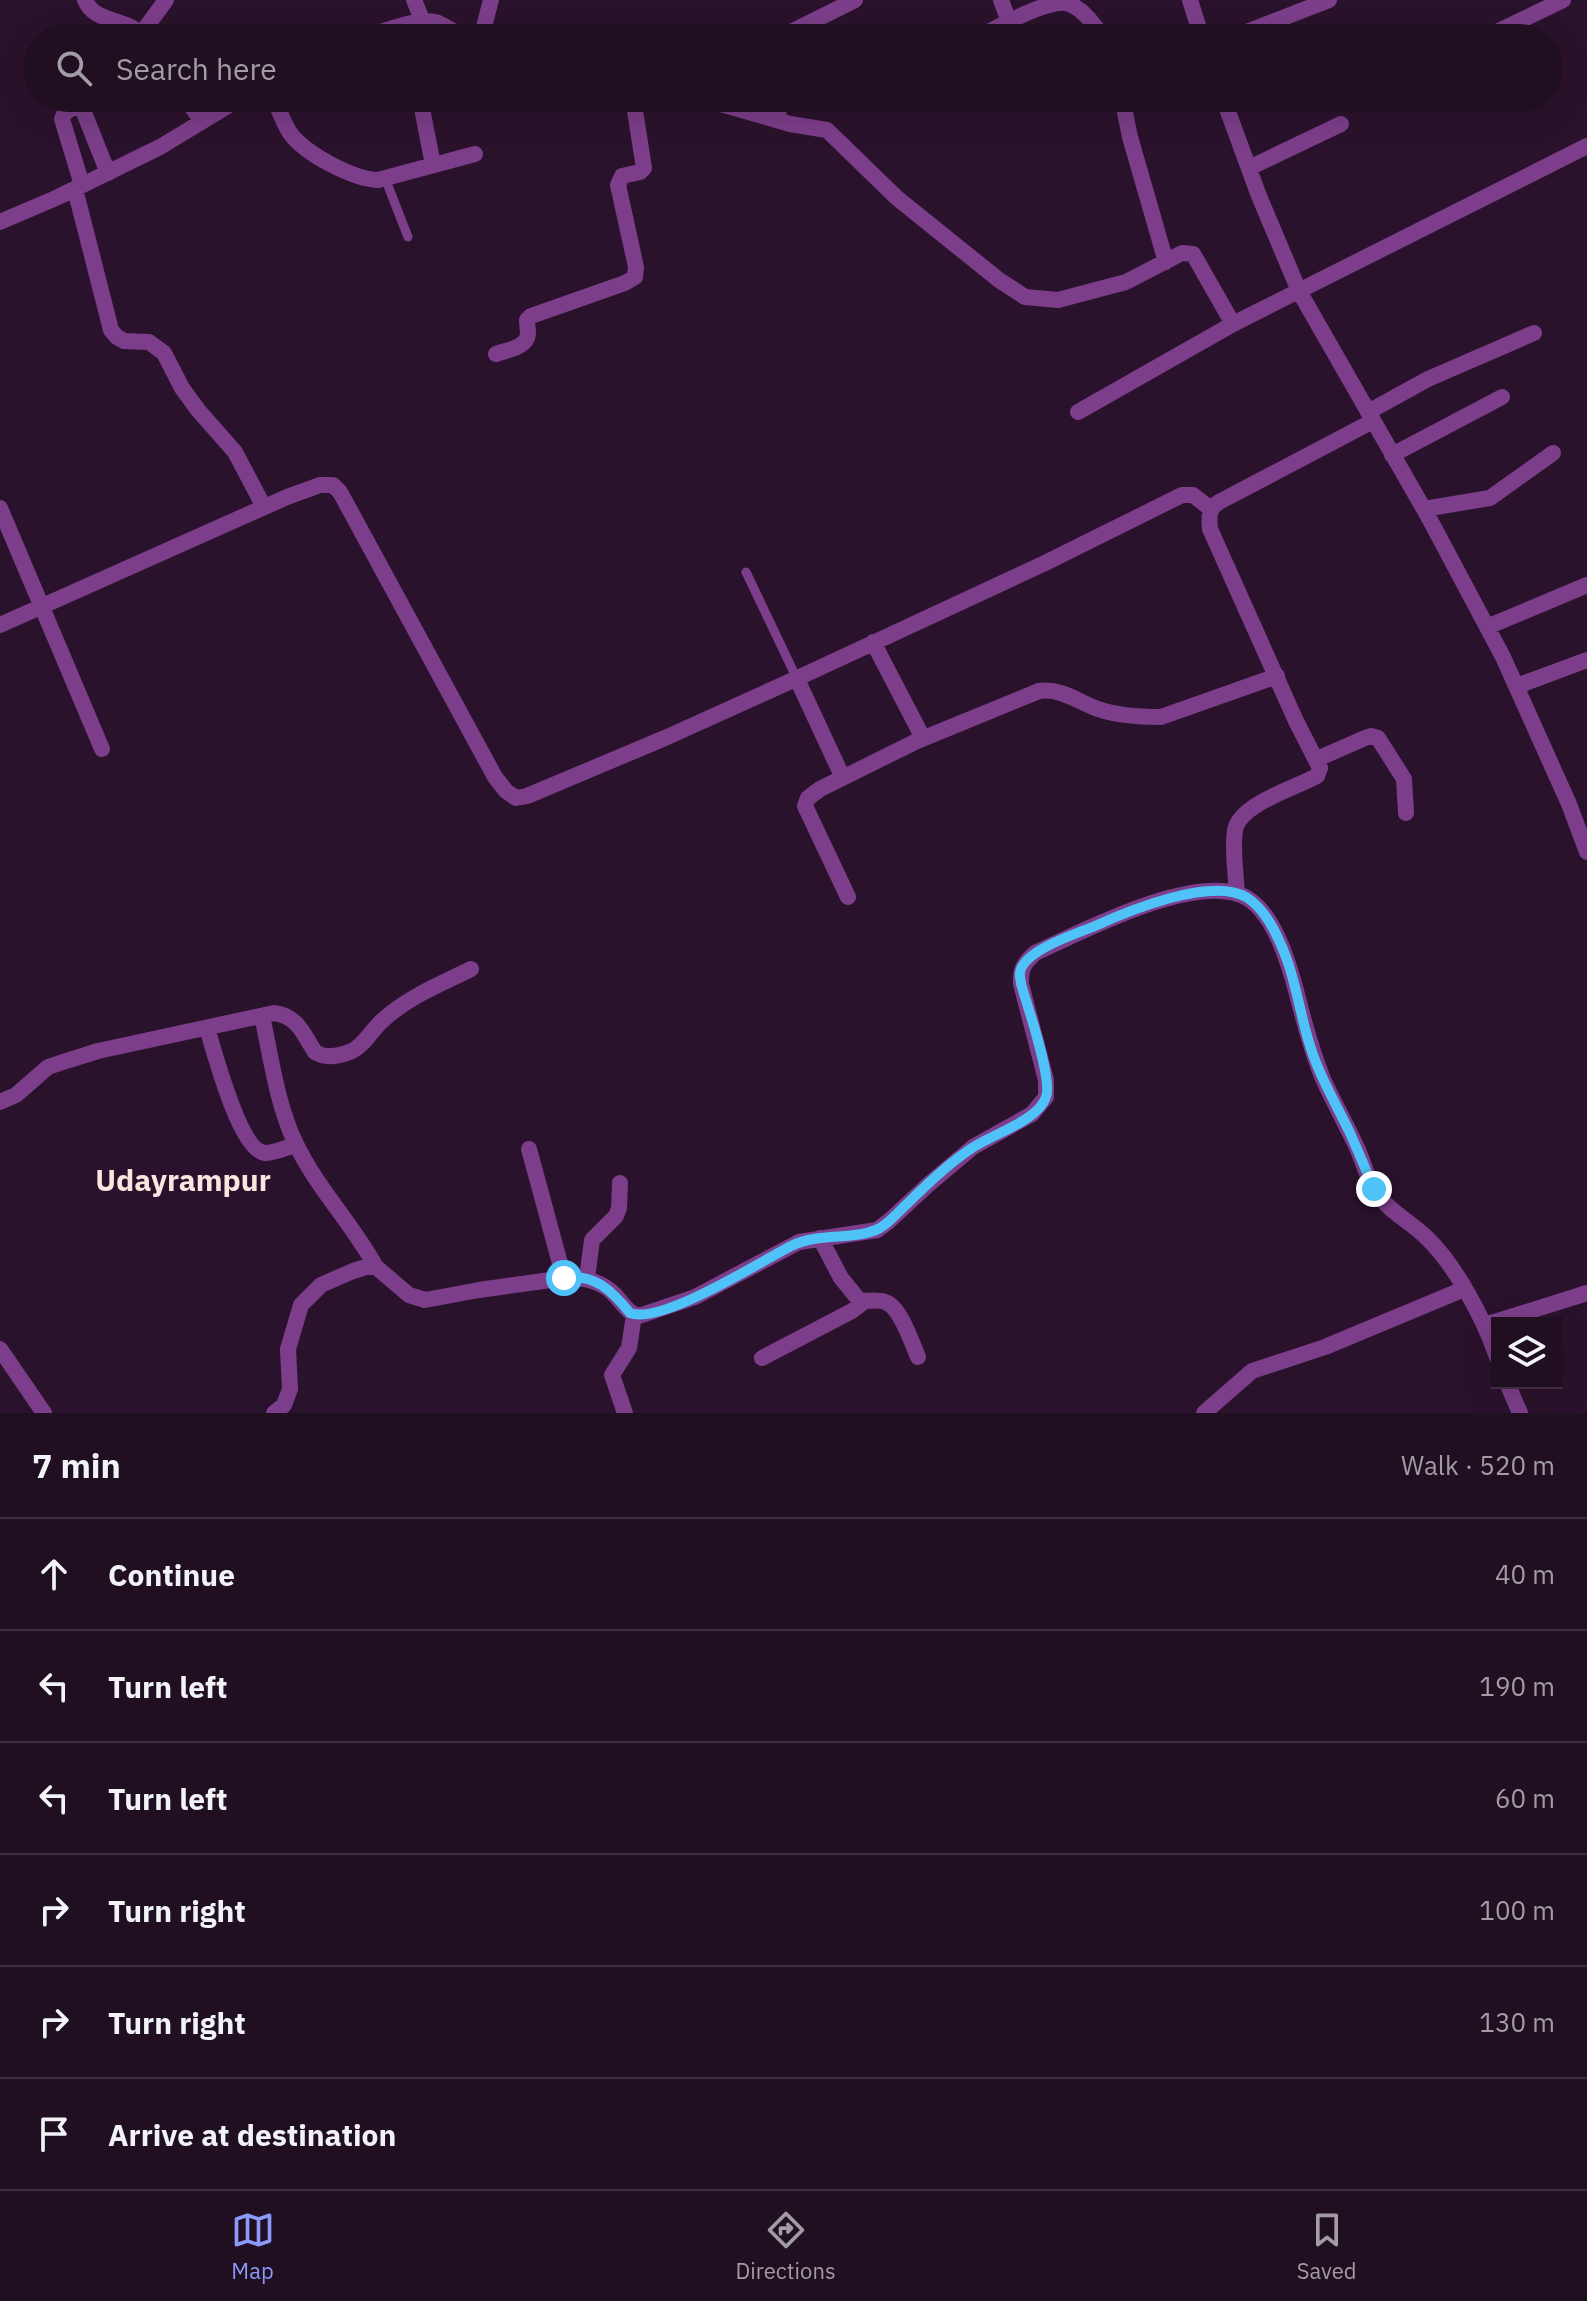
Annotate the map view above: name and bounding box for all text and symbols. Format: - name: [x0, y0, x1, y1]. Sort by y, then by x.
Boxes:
- search box: [24, 24, 1563, 112]
- icon: search: [52, 46, 96, 90]
- text: Search here: [116, 49, 277, 88]
- district label: Udayrampur: [95, 1160, 271, 1199]
- route end: [1356, 1171, 1392, 1207]
- route start: [546, 1260, 582, 1296]
- map controls: [1491, 1317, 1563, 1389]
- button: layers: [1491, 1317, 1563, 1389]
- text: 7 min: [32, 1443, 121, 1487]
- text: Walk · 520 m: [1401, 1448, 1555, 1482]
- icon: ahead: [32, 1552, 76, 1596]
- text: Continue: [108, 1555, 235, 1594]
- text: 40 m: [1495, 1557, 1555, 1591]
- icon: left: [32, 1664, 76, 1708]
- text: Turn left: [108, 1667, 227, 1706]
- text: 190 m: [1479, 1669, 1555, 1703]
- icon: left: [32, 1776, 76, 1820]
- text: Turn left: [108, 1779, 227, 1818]
- text: 60 m: [1495, 1781, 1555, 1815]
- icon: right: [32, 1888, 76, 1932]
- text: Turn right: [108, 1891, 246, 1930]
- text: 100 m: [1479, 1893, 1555, 1927]
- icon: right: [32, 2000, 76, 2044]
- text: Turn right: [108, 2003, 246, 2042]
- text: 130 m: [1479, 2005, 1555, 2039]
- icon: arrive: [32, 2112, 76, 2156]
- text: Arrive at destination: [108, 2115, 396, 2154]
- tab: Map: [231, 2208, 275, 2285]
- tab: Directions: [736, 2208, 836, 2285]
- tab: Saved: [1297, 2208, 1356, 2285]

